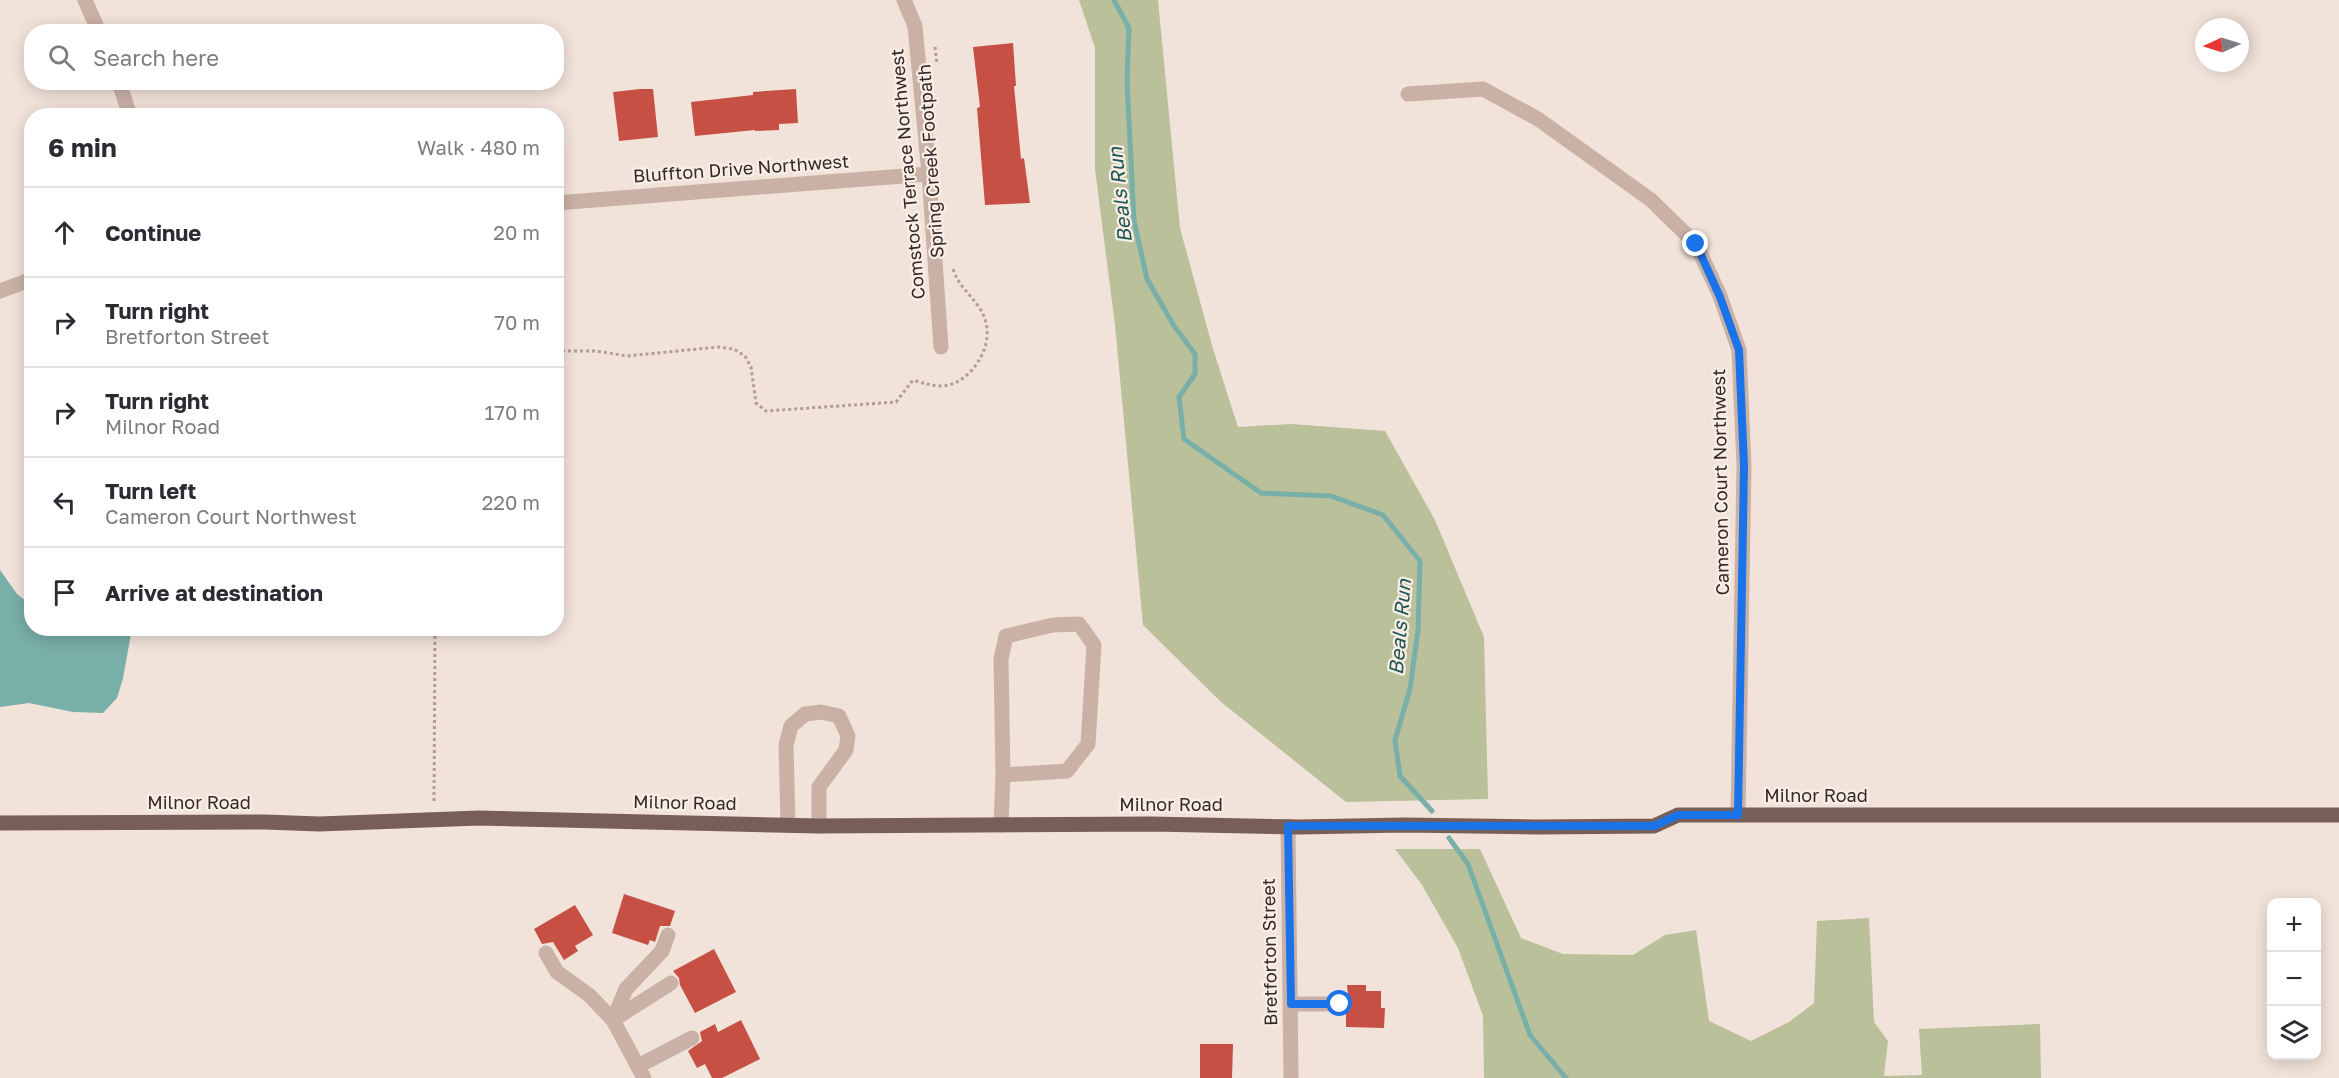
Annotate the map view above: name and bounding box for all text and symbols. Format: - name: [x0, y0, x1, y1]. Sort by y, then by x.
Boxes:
- north arrow: [2195, 18, 2249, 72]
- search box: [24, 24, 564, 90]
- icon: search: [45, 41, 78, 74]
- text: Search here: [93, 44, 219, 71]
- street label: Comstock Terrace Northwest: [885, 48, 929, 300]
- street label: Spring Creek Footpath: [912, 63, 948, 259]
- text: 6 min: [48, 132, 117, 163]
- text: Walk · 480 m: [417, 135, 540, 159]
- water label: Beals Run: [1102, 145, 1136, 244]
- street label: Bluffton Drive Northwest: [632, 149, 850, 187]
- icon: ahead: [48, 216, 81, 249]
- text: Continue: [105, 219, 201, 246]
- text: 20 m: [493, 220, 540, 244]
- route end: [1682, 230, 1708, 256]
- text: Turn right: [105, 297, 209, 324]
- icon: right: [48, 306, 81, 339]
- text: 70 m: [494, 310, 540, 334]
- text: Bretforton Street: [105, 324, 269, 348]
- street label: Cameron Court Northwest: [1707, 369, 1733, 595]
- text: Turn right: [105, 387, 209, 414]
- icon: right: [48, 396, 81, 429]
- text: 170 m: [485, 400, 540, 424]
- text: Milnor Road: [105, 414, 220, 438]
- text: Turn left: [105, 477, 196, 504]
- icon: left: [48, 486, 81, 519]
- text: 220 m: [482, 490, 540, 514]
- text: Cameron Court Northwest: [105, 504, 357, 528]
- icon: arrive: [48, 576, 81, 609]
- water label: Beals Run: [1383, 577, 1415, 676]
- text: Arrive at destination: [105, 579, 323, 606]
- street label: Milnor Road: [1764, 784, 1868, 806]
- street label: Milnor Road: [633, 790, 737, 814]
- street label: Milnor Road: [147, 791, 251, 813]
- street label: Milnor Road: [1119, 793, 1223, 815]
- street label: Bretforton Street: [1257, 878, 1281, 1026]
- map controls: [2267, 898, 2321, 1060]
- button: +: [2267, 898, 2321, 952]
- button: −: [2267, 952, 2321, 1006]
- route start: [1326, 990, 1352, 1016]
- button: layers: [2267, 1006, 2321, 1060]

